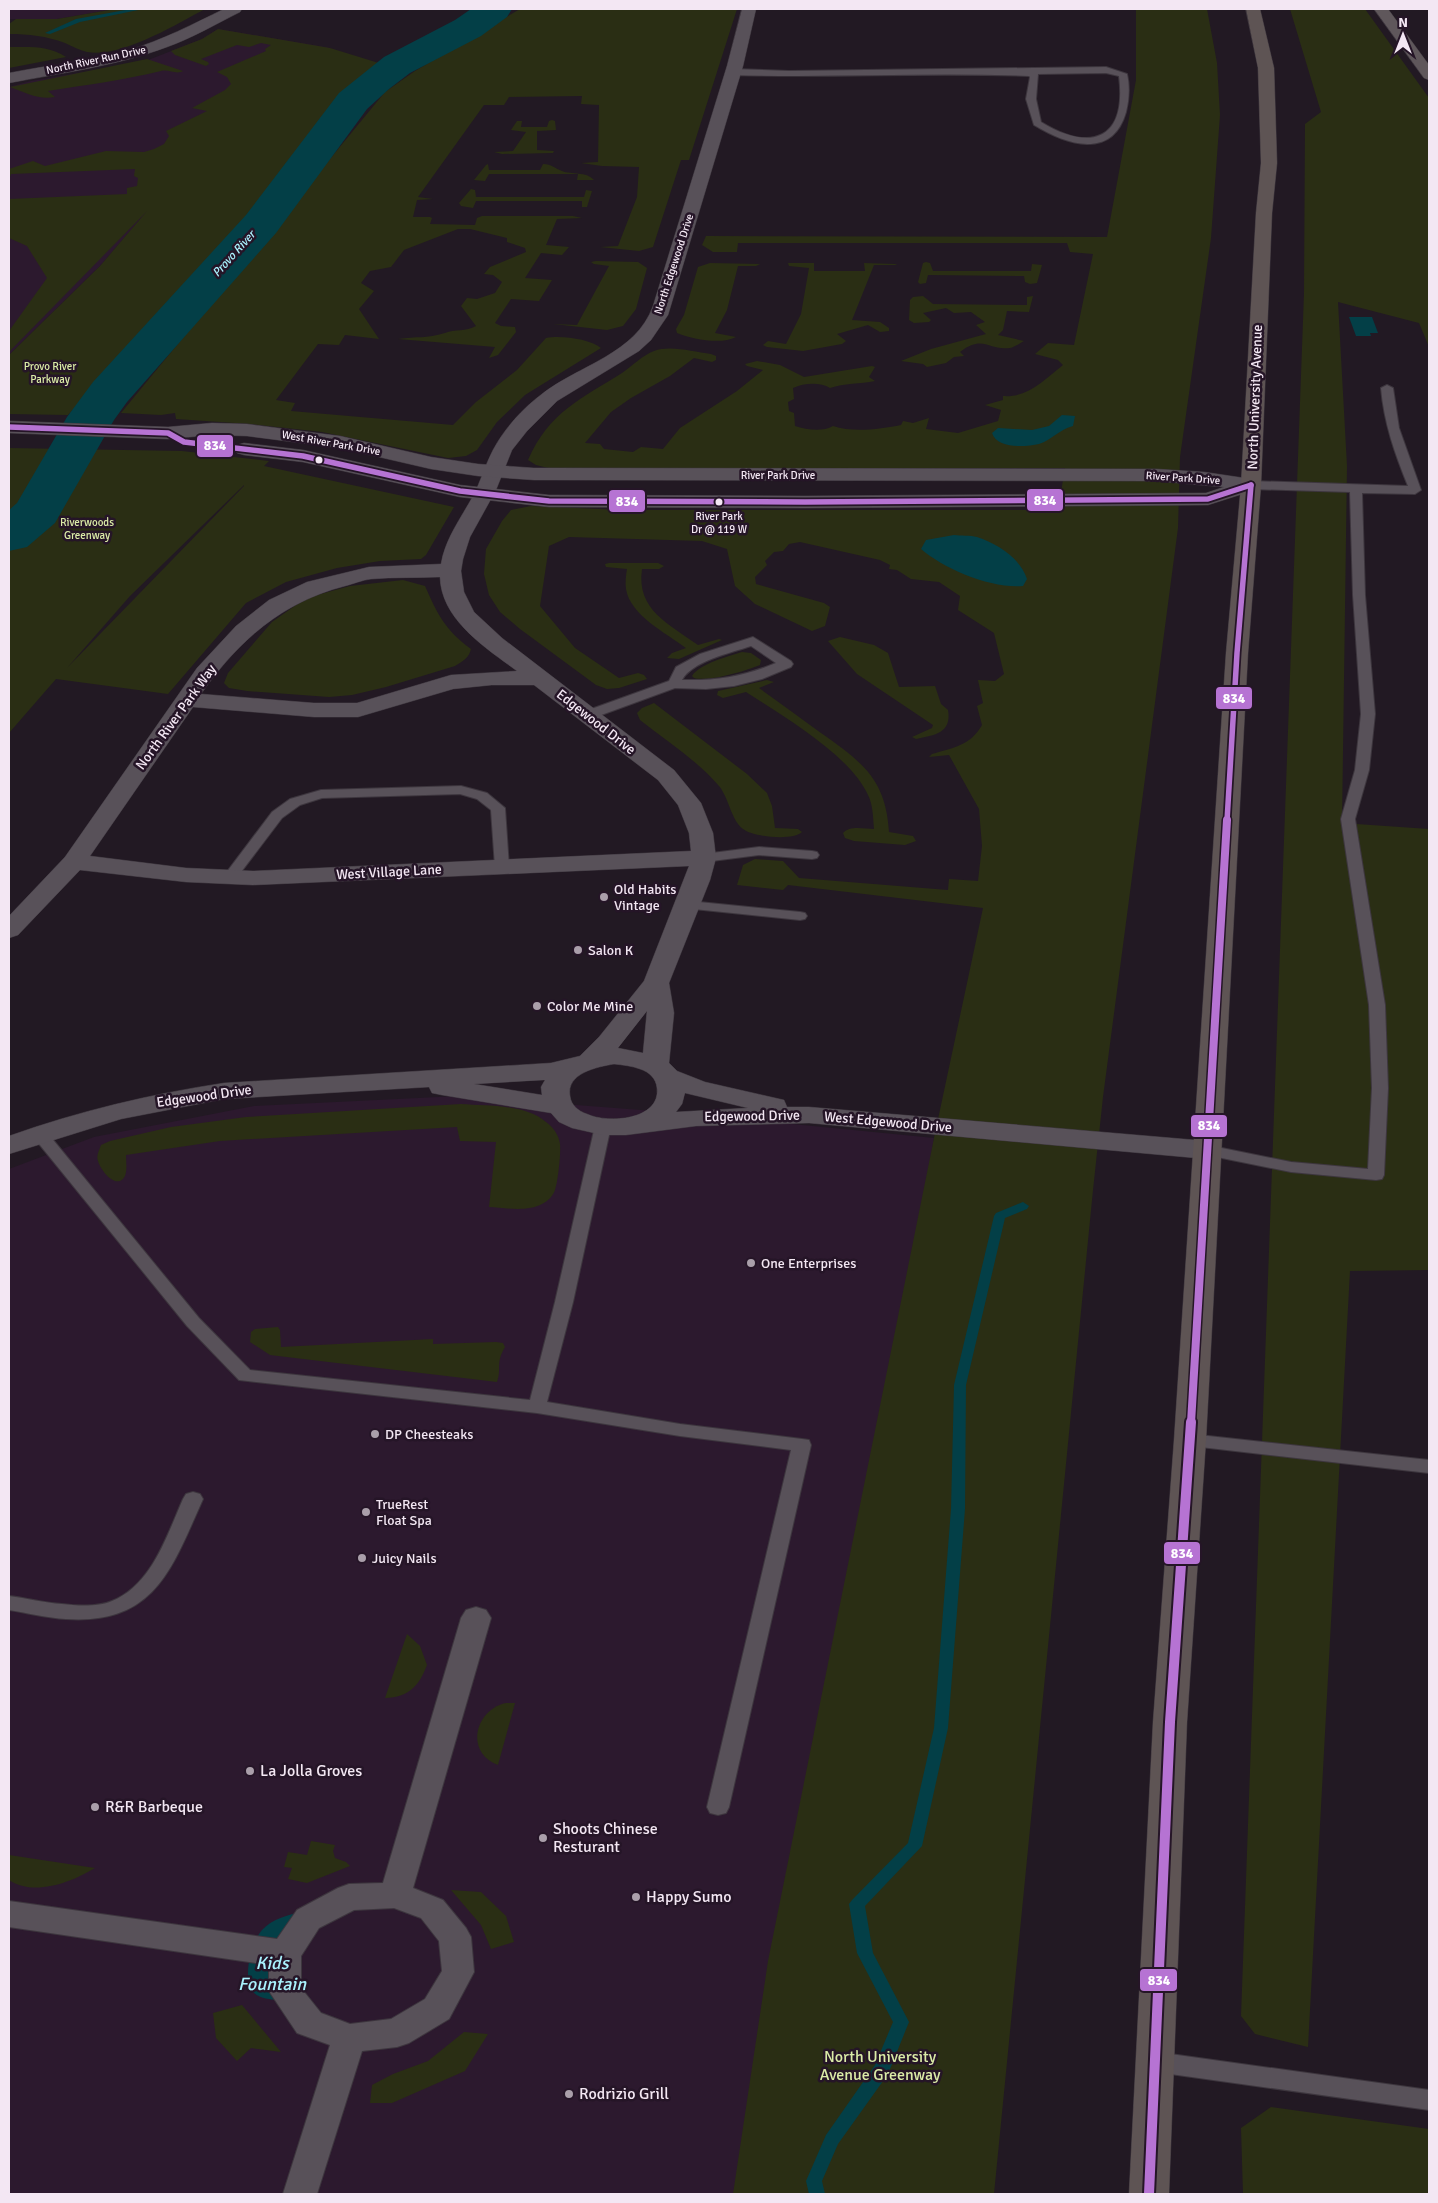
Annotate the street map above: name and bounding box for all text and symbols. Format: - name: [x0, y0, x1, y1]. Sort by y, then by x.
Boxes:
- north arrow: [1378, 10, 1428, 60]
- text: N: [1398, 14, 1408, 31]
- street label: North River Run Drive: [45, 43, 147, 77]
- street label: North Edgewood Drive: [652, 212, 696, 316]
- water label: Provo River: [209, 227, 260, 280]
- street label: North University Avenue: [1244, 324, 1266, 470]
- park label: Provo River Parkway: [24, 360, 76, 386]
- street label: West River Park Drive: [281, 428, 381, 458]
- line badge: 834: [196, 434, 234, 458]
- text: 834: [204, 437, 227, 454]
- unlabelled marker: [314, 455, 324, 465]
- street label: River Park Drive: [741, 469, 815, 482]
- street label: River Park Drive: [1145, 469, 1221, 487]
- line badge: 834: [1026, 488, 1064, 512]
- line badge: 834: [608, 489, 646, 513]
- text: 834: [1034, 492, 1057, 509]
- text: 834: [616, 493, 639, 510]
- marker: River Park Dr @ 119 W: [714, 497, 724, 507]
- place label: River Park Dr @ 119 W: [691, 510, 748, 536]
- park label: Riverwoods Greenway: [60, 516, 114, 542]
- street label: North River Park Way: [132, 661, 220, 773]
- street label: Edgewood Drive: [553, 686, 639, 758]
- line badge: 834: [1215, 686, 1253, 710]
- text: 834: [1223, 690, 1246, 707]
- street label: West Village Lane: [336, 861, 442, 883]
- place label: Old Habits Vintage: [614, 881, 676, 914]
- marker: Old Habits Vintage: [598, 891, 610, 903]
- place label: Salon K: [588, 942, 634, 959]
- marker: Salon K: [572, 944, 584, 956]
- place label: Color Me Mine: [547, 998, 633, 1015]
- marker: Color Me Mine: [531, 1000, 543, 1012]
- street label: Edgewood Drive: [155, 1081, 253, 1111]
- street label: Edgewood Drive: [704, 1107, 800, 1125]
- street label: West Edgewood Drive: [823, 1108, 953, 1136]
- line badge: 834: [1190, 1114, 1228, 1138]
- text: 834: [1198, 1117, 1221, 1134]
- place label: One Enterprises: [761, 1255, 856, 1272]
- marker: One Enterprises: [745, 1257, 757, 1269]
- place label: DP Cheesteaks: [385, 1426, 473, 1443]
- marker: DP Cheesteaks: [369, 1428, 381, 1440]
- place label: TrueRest Float Spa: [376, 1496, 432, 1529]
- marker: TrueRest Float Spa: [360, 1506, 372, 1518]
- line badge: 834: [1163, 1541, 1201, 1565]
- text: 834: [1171, 1545, 1194, 1562]
- place label: Juicy Nails: [372, 1550, 437, 1567]
- marker: Juicy Nails: [356, 1552, 368, 1564]
- place label: La Jolla Groves: [260, 1761, 362, 1781]
- marker: La Jolla Groves: [244, 1765, 256, 1777]
- place label: R&R Barbeque: [105, 1797, 203, 1817]
- marker: R&R Barbeque: [89, 1801, 101, 1813]
- place label: Shoots Chinese Resturant: [553, 1819, 658, 1857]
- marker: Shoots Chinese Resturant: [537, 1832, 549, 1844]
- place label: Happy Sumo: [646, 1887, 732, 1907]
- marker: Happy Sumo: [630, 1891, 642, 1903]
- water label: Kids Fountain: [238, 1952, 307, 1995]
- line badge: 834: [1139, 1968, 1178, 1992]
- text: 834: [1148, 1972, 1171, 1989]
- park label: North University Avenue Greenway: [820, 2047, 941, 2085]
- place label: Rodrizio Grill: [579, 2084, 669, 2104]
- marker: Rodrizio Grill: [563, 2088, 575, 2100]

